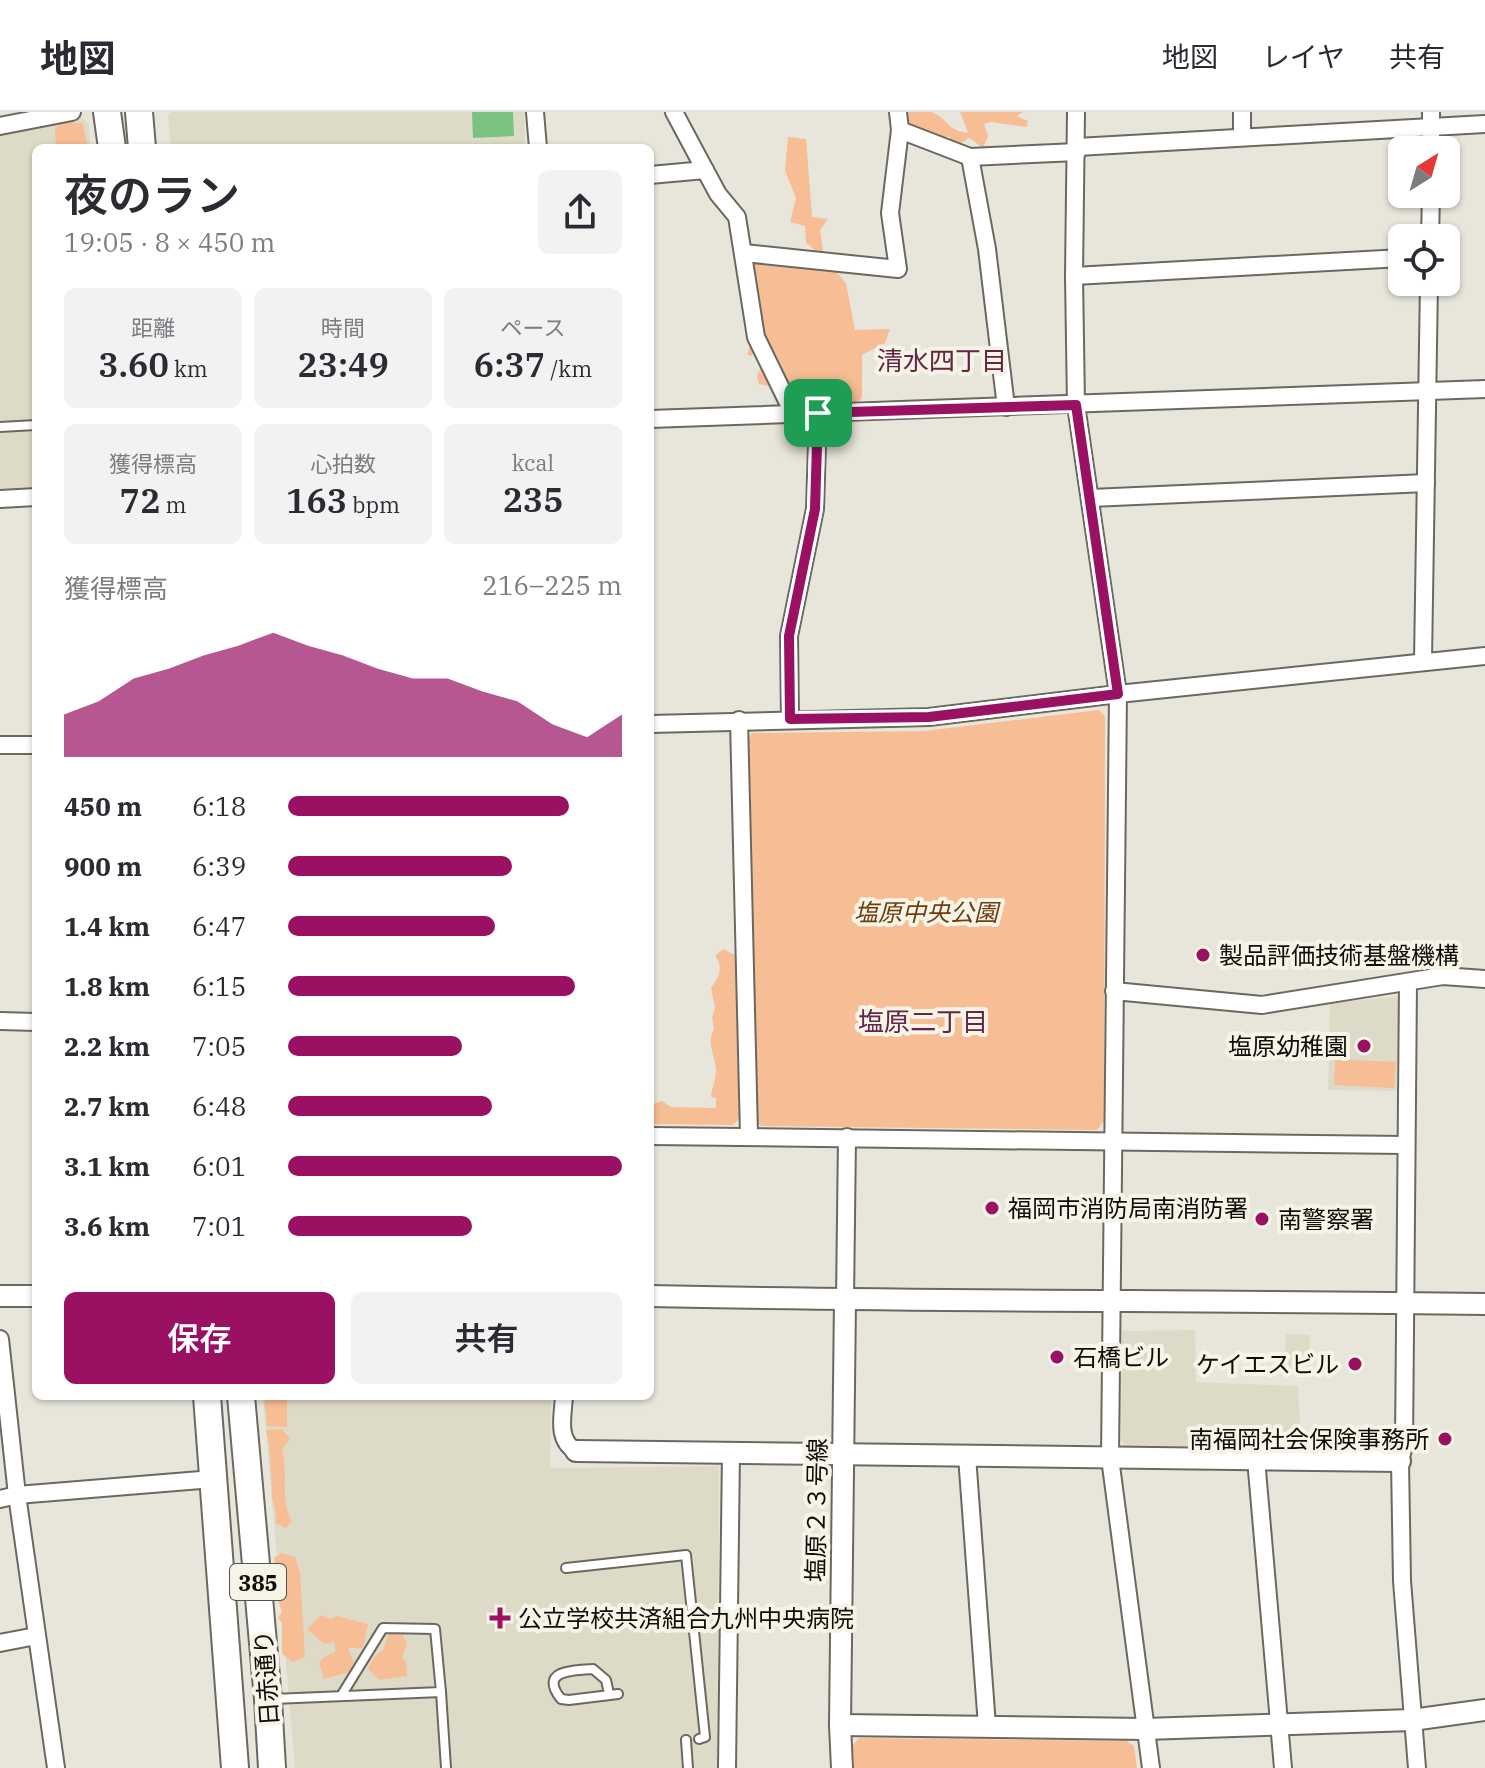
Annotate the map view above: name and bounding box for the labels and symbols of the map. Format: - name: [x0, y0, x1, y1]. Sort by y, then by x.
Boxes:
- north arrow: [1388, 136, 1460, 208]
- district label: 清水四丁目: [877, 343, 1007, 377]
- pin: [784, 379, 852, 447]
- park label: 塩原中央公園: [854, 896, 1001, 928]
- place label: 製品評価技術基盤機構: [1219, 939, 1459, 971]
- marker: 製品評価技術基盤機構: [1194, 946, 1212, 964]
- district label: 塩原二丁目: [858, 1004, 988, 1038]
- place label: 塩原幼稚園: [1228, 1030, 1348, 1062]
- marker: 塩原幼稚園: [1355, 1037, 1373, 1055]
- place label: 福岡市消防局南消防署: [1008, 1192, 1248, 1224]
- marker: 福岡市消防局南消防署: [983, 1199, 1001, 1217]
- place label: 南警察署: [1278, 1203, 1374, 1235]
- marker: 南警察署: [1253, 1210, 1271, 1228]
- place label: 石橋ビル: [1073, 1341, 1169, 1373]
- marker: 石橋ビル: [1048, 1348, 1066, 1366]
- place label: ケイエスビル: [1196, 1348, 1339, 1380]
- marker: ケイエスビル: [1346, 1355, 1364, 1373]
- place label: 南福岡社会保険事務所: [1189, 1423, 1429, 1455]
- marker: 南福岡社会保険事務所: [1436, 1430, 1454, 1448]
- street label: 塩原２３号線: [799, 1438, 833, 1582]
- road number: 385: [230, 1564, 286, 1600]
- place label: 公立学校共済組合九州中央病院: [518, 1602, 854, 1634]
- marker: 公立学校共済組合九州中央病院: [489, 1607, 511, 1629]
- street label: 日赤通り: [247, 1629, 285, 1727]

